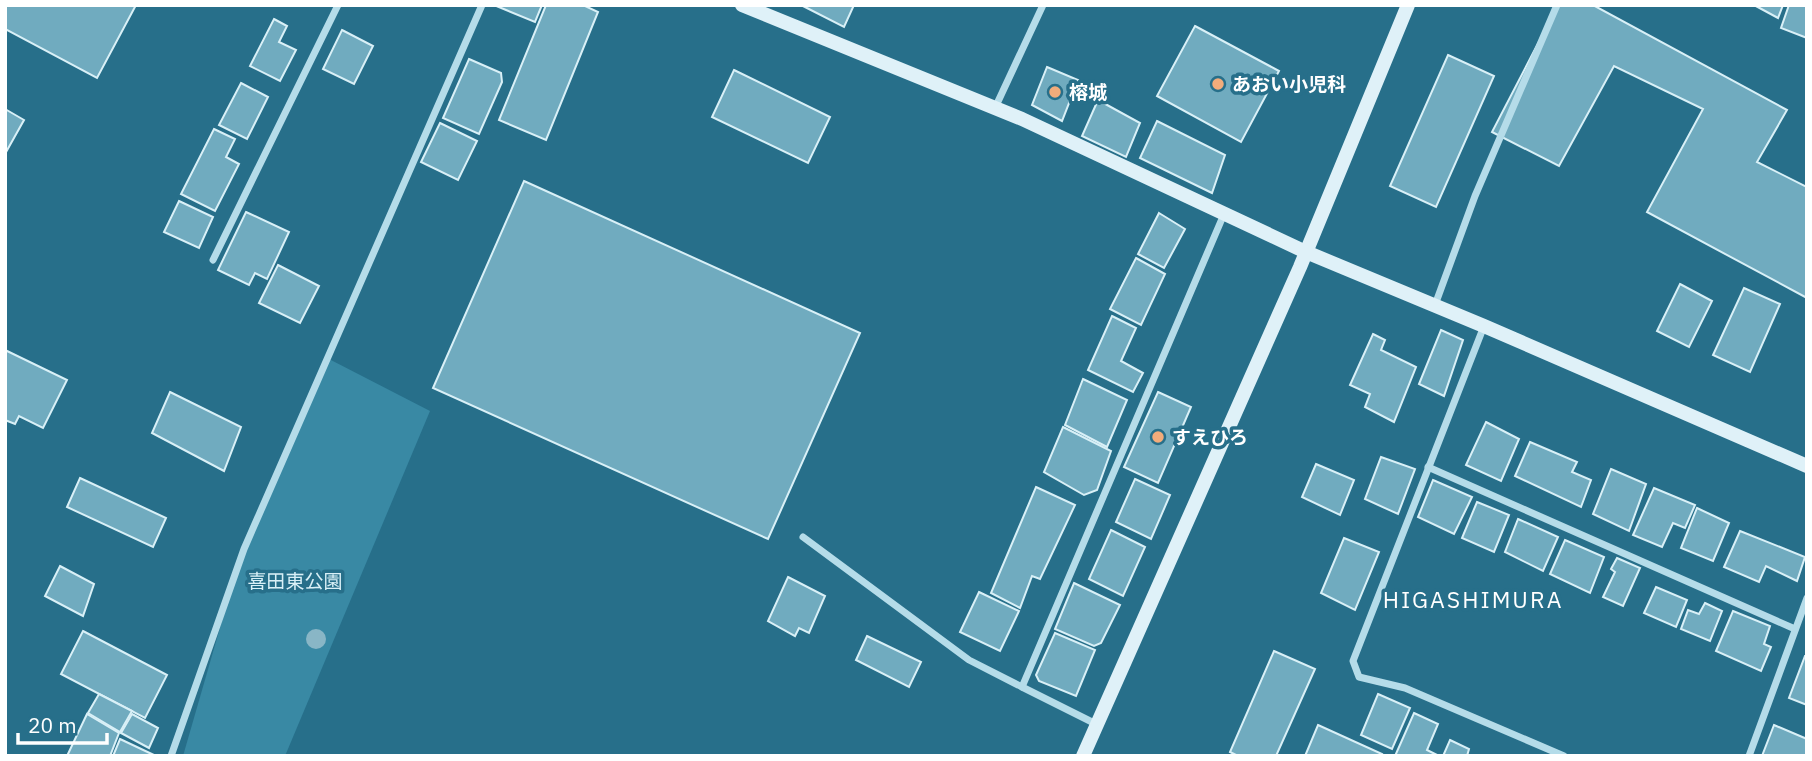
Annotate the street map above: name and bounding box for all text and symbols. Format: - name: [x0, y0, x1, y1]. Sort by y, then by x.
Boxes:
- place label: あおい小児科: [1232, 72, 1346, 96]
- marker: あおい小児科: [1210, 76, 1226, 92]
- place label: 榕城: [1069, 80, 1107, 104]
- marker: 榕城: [1047, 84, 1063, 100]
- place label: すえひろ: [1172, 425, 1248, 449]
- marker: すえひろ: [1150, 429, 1166, 445]
- park label: 喜田東公園: [247, 569, 343, 593]
- district label: HIGASHIMURA: [1383, 584, 1563, 614]
- scale bar: [18, 702, 107, 746]
- text: 20 m: [28, 711, 77, 739]

